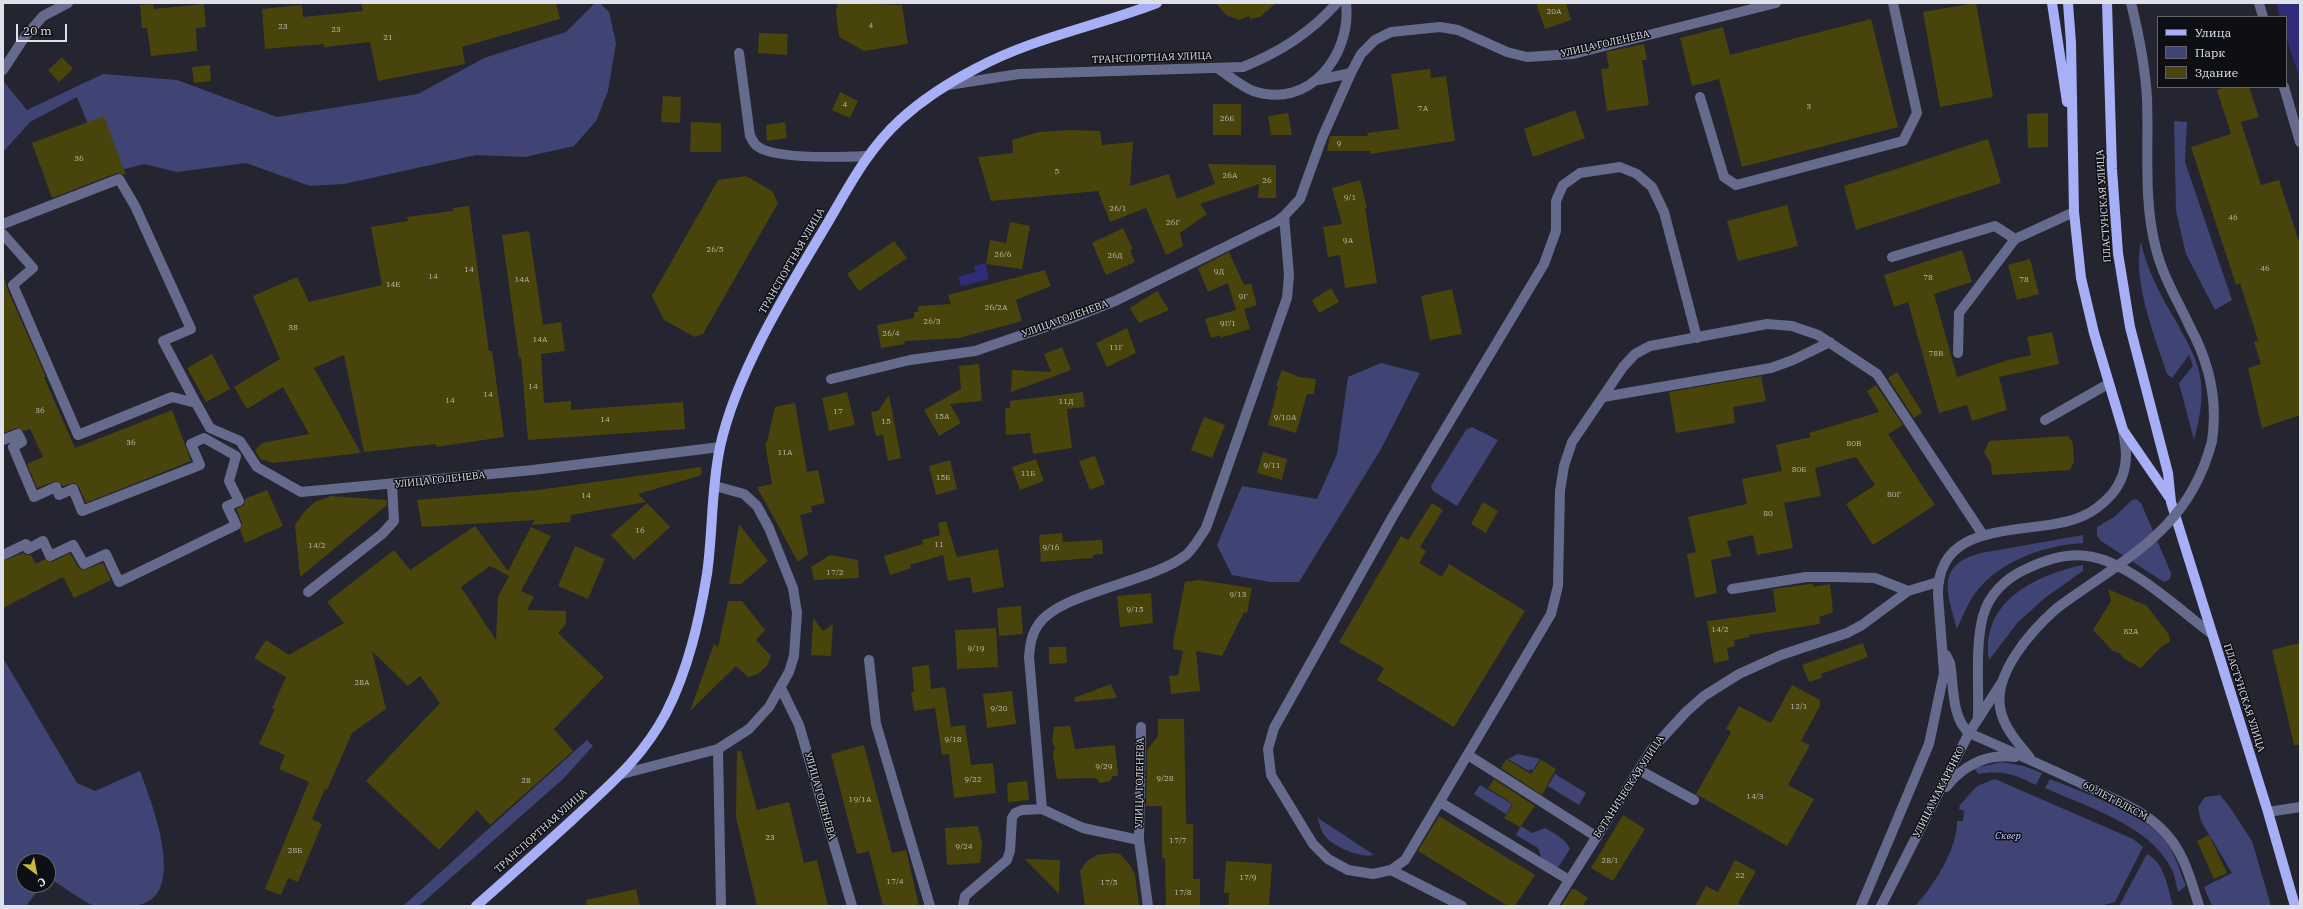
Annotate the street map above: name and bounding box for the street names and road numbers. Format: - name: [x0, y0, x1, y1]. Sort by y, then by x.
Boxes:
- street label: УЛИЦА ГОЛЕНЕВА: [1559, 28, 1651, 60]
- street label: ТРАНСПОРТНАЯ УЛИЦА: [1092, 50, 1212, 66]
- street label: ПЛАСТУНСКАЯ УЛИЦА: [2094, 149, 2114, 263]
- street label: ТРАНСПОРТНАЯ УЛИЦА: [757, 206, 827, 316]
- street label: УЛИЦА ГОЛЕНЕВА: [1020, 298, 1110, 340]
- street label: УЛИЦА ГОЛЕНЕВА: [394, 469, 486, 491]
- street label: ПЛАСТУНСКАЯ УЛИЦА: [2221, 642, 2267, 754]
- street label: БОТАНИЧЕСКАЯ УЛИЦА: [1591, 733, 1667, 841]
- street label: УЛИЦА ГОЛЕНЕВА: [1133, 737, 1147, 829]
- street label: УЛИЦА МАКАРЕНКО: [1911, 744, 1967, 840]
- street label: УЛИЦА ГОЛЕНЕВА: [802, 751, 838, 841]
- street label: 60 ЛЕТ ВЛКСМ: [2081, 779, 2149, 823]
- street label: ТРАНСПОРТНАЯ УЛИЦА: [492, 786, 590, 876]

